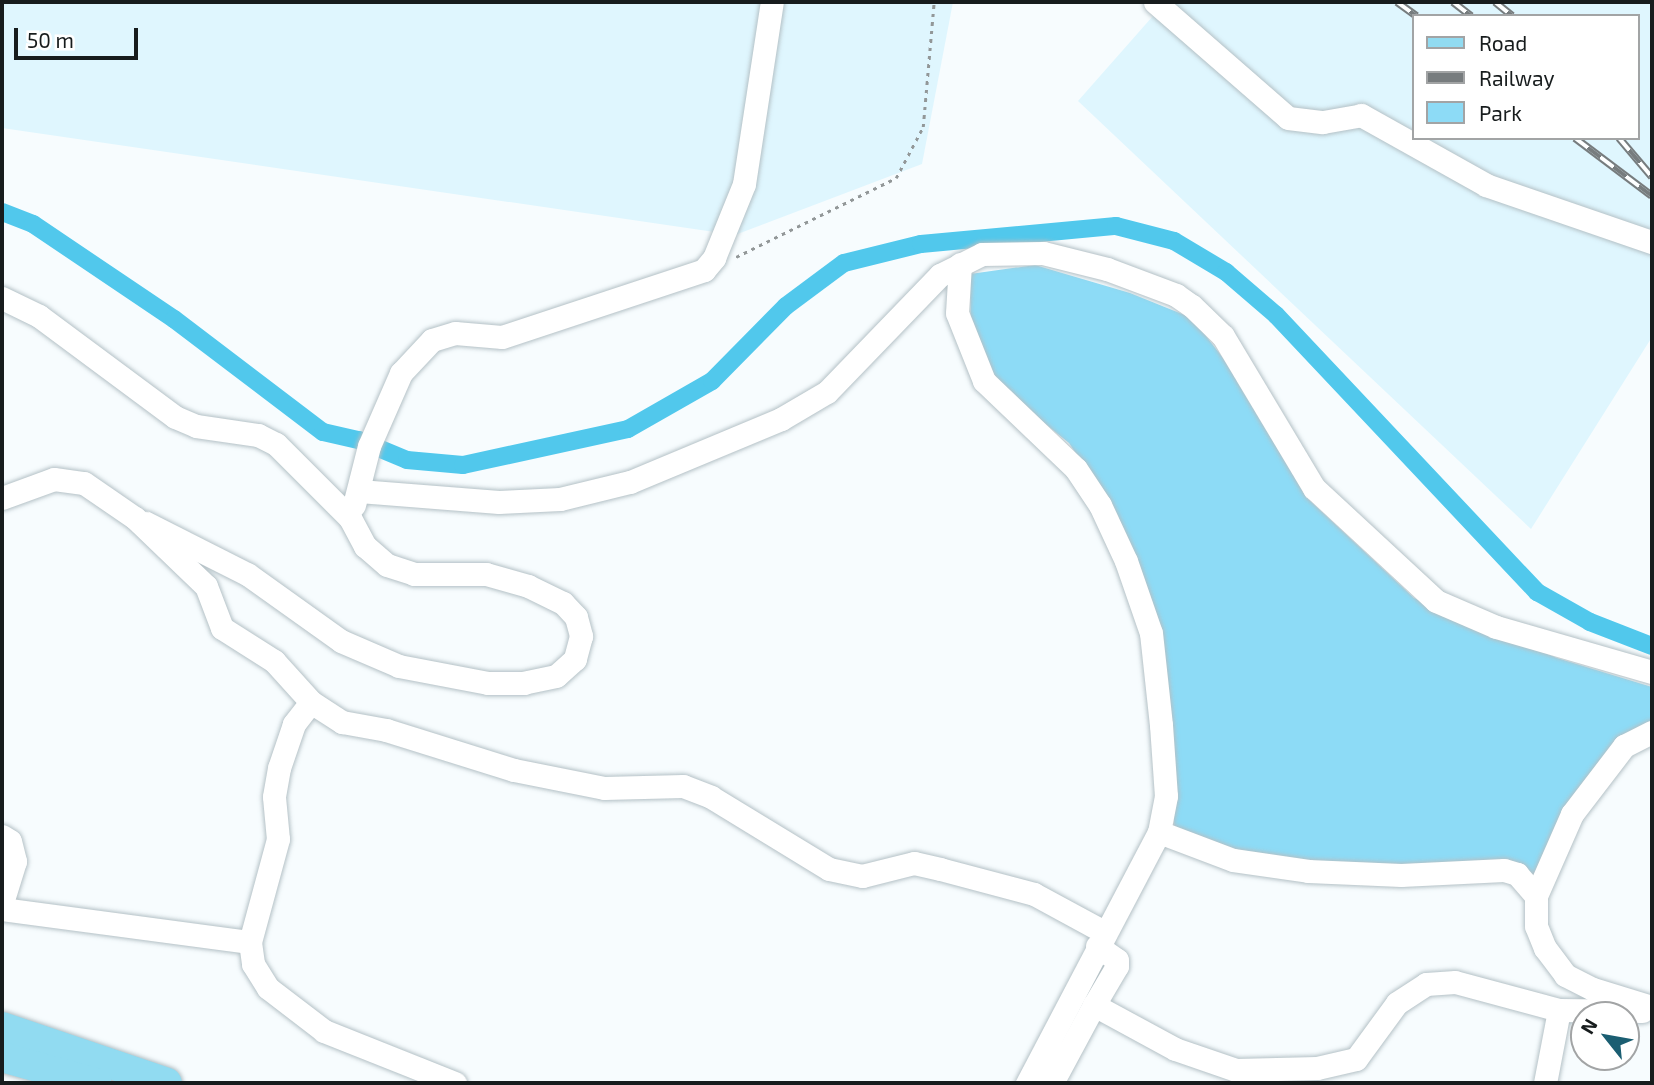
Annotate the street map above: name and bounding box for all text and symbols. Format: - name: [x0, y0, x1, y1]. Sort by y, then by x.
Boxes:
- scale bar: [18, 14, 142, 58]
- legend: [1412, 14, 1640, 140]
- text: 50 m: [27, 27, 74, 52]
- text: Road: [1479, 30, 1527, 55]
- text: Railway: [1479, 65, 1555, 90]
- text: Park: [1479, 100, 1522, 125]
- north arrow: [1570, 1001, 1640, 1071]
- text: N: [1575, 1014, 1602, 1038]

